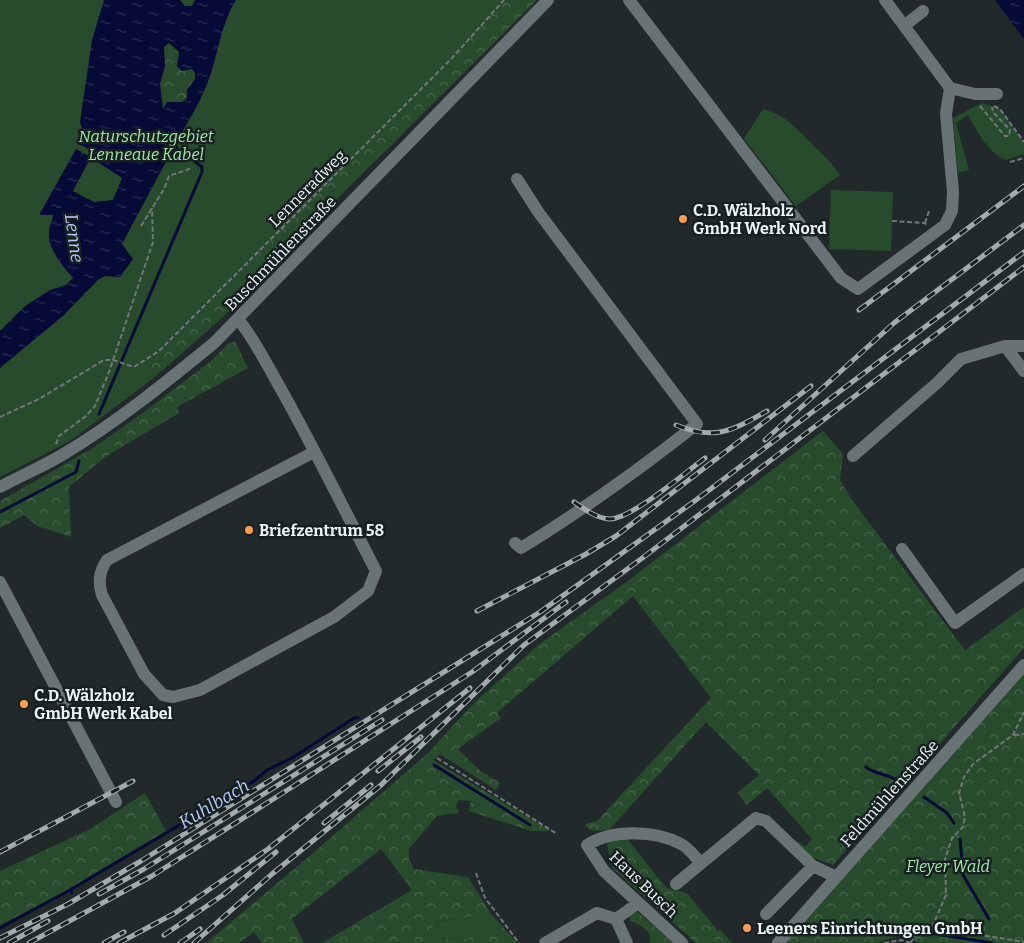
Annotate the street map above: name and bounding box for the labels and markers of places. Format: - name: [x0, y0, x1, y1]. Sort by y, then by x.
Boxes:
- place label: C.D. Wälzholz GmbH Werk Nord: [693, 201, 827, 238]
- marker: C.D. Wälzholz GmbH Werk Nord: [677, 213, 689, 225]
- place label: Briefzentrum 58: [259, 521, 384, 540]
- marker: Briefzentrum 58: [243, 524, 255, 536]
- place label: C.D. Wälzholz GmbH Werk Kabel: [34, 686, 173, 723]
- marker: C.D. Wälzholz GmbH Werk Kabel: [18, 698, 30, 710]
- place label: Leeners Einrichtungen GmbH: [757, 919, 983, 938]
- marker: Leeners Einrichtungen GmbH: [741, 922, 753, 934]

